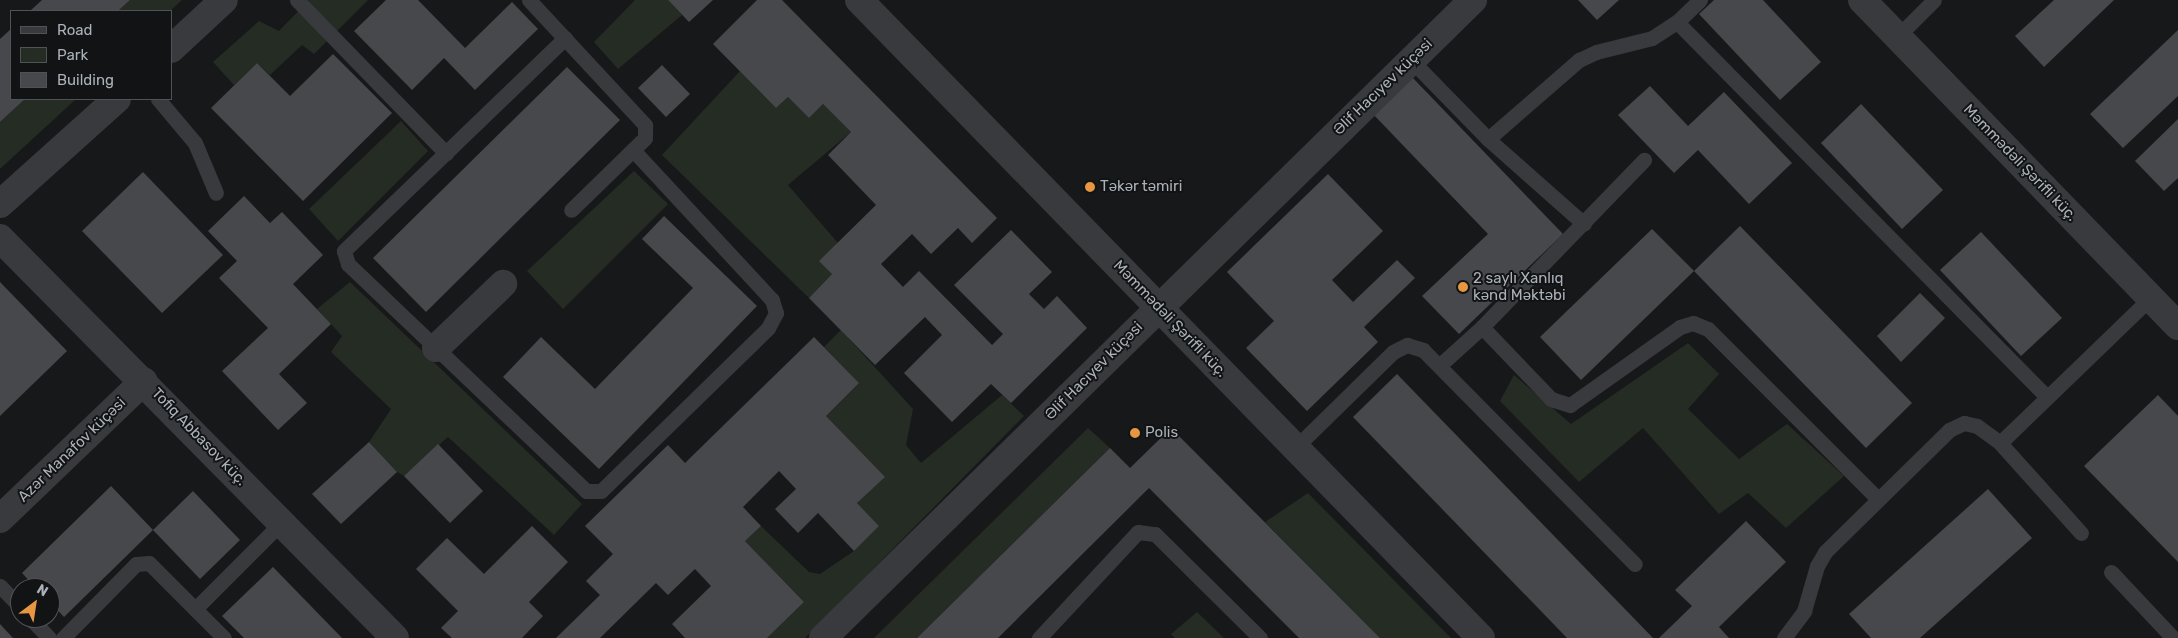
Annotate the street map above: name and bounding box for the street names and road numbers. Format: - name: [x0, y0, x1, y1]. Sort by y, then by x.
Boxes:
- street label: Əlif Hacıyev küçəsi: [1329, 35, 1437, 139]
- street label: Məmmədəli Şərifli küç.: [1959, 101, 2081, 225]
- street label: Məmmədəli Şərifli küç.: [1109, 257, 1231, 381]
- street label: Əlif Hacıyev küçəsi: [1041, 318, 1147, 424]
- street label: Tofiq Abbasov küç.: [148, 384, 250, 490]
- street label: Azər Manafov küçəsi: [14, 394, 130, 506]

